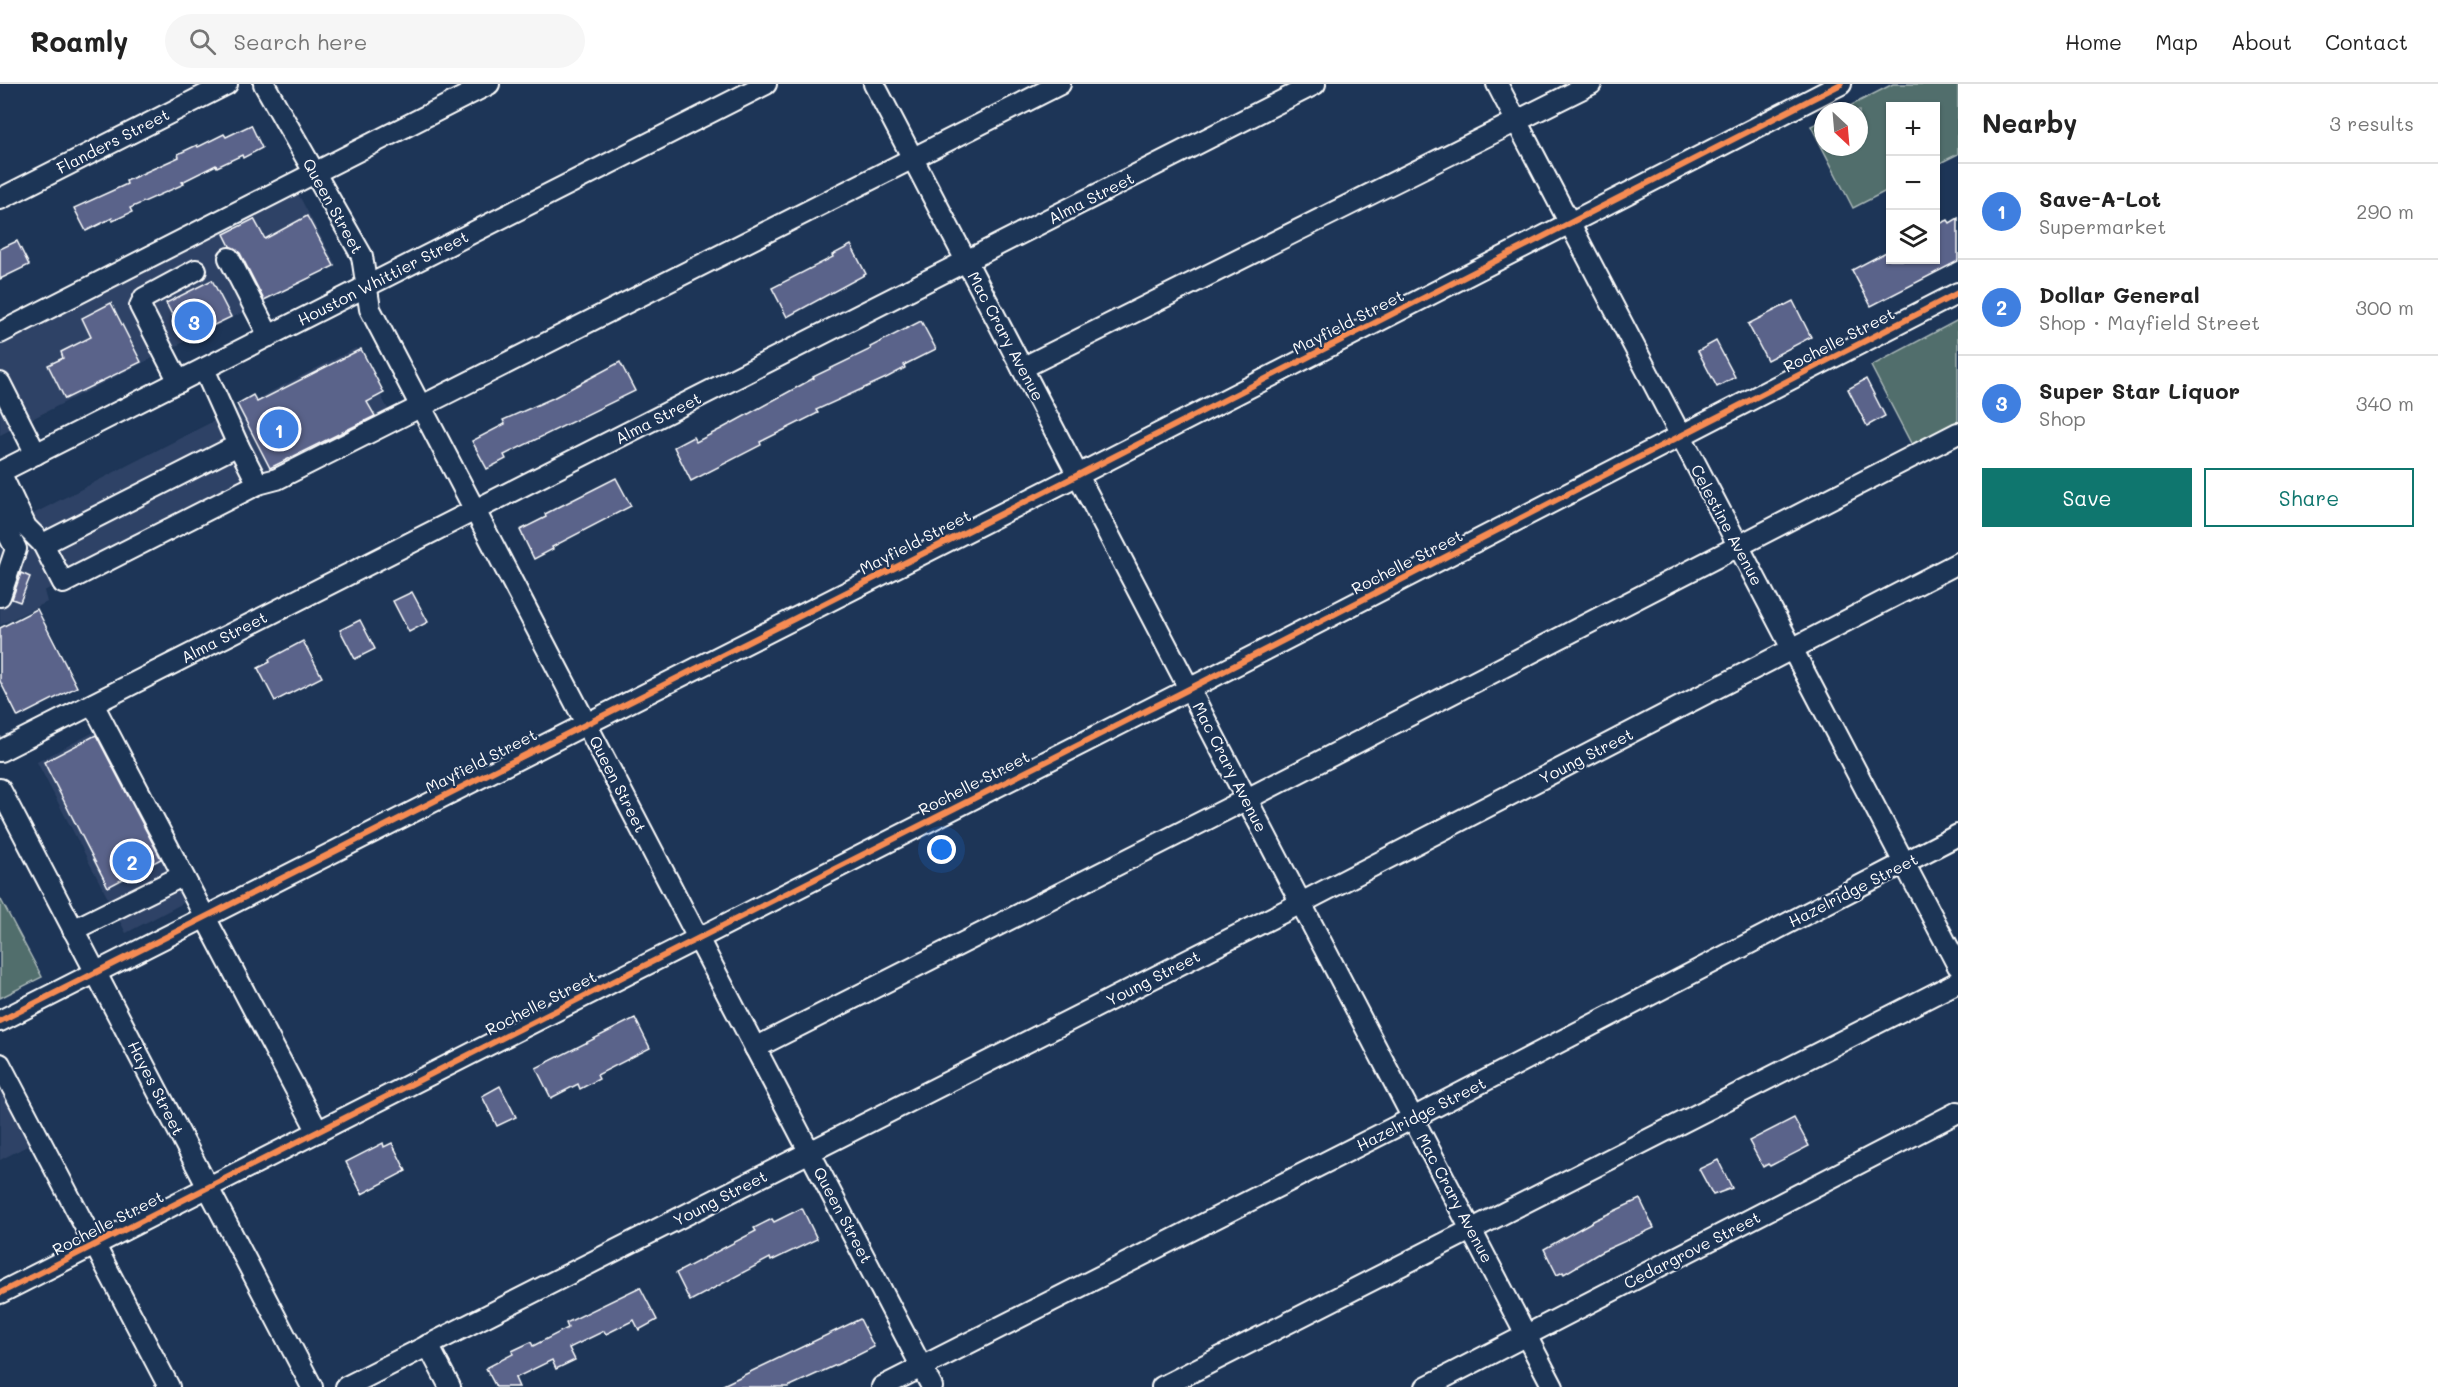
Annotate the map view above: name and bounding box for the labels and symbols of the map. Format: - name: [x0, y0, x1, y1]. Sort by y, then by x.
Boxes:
- north arrow: [1814, 102, 1868, 156]
- street label: Flanders Street: [53, 103, 173, 178]
- street label: Queen Street: [299, 154, 368, 257]
- street label: Alma Street: [1044, 167, 1137, 228]
- street label: Houston Whittier Street: [294, 225, 472, 330]
- street label: Mac Crary Avenue: [963, 267, 1049, 404]
- street label: Mayfield Street: [1289, 284, 1407, 359]
- pin: 3: [174, 298, 214, 344]
- street label: Rochelle Street: [1780, 302, 1898, 377]
- street label: Alma Street: [611, 387, 704, 448]
- pin: 1: [260, 406, 298, 452]
- street label: Celestine Avenue: [1687, 461, 1768, 589]
- street label: Mayfield Street: [856, 504, 974, 579]
- street label: Rochelle Street: [1348, 524, 1466, 599]
- street label: Alma Street: [177, 606, 270, 667]
- street label: Mac Crary Avenue: [1189, 698, 1272, 835]
- street label: Mayfield Street: [422, 723, 540, 798]
- street label: Young Street: [1535, 723, 1636, 788]
- street label: Queen Street: [585, 732, 652, 836]
- street label: Rochelle Street: [915, 745, 1033, 820]
- your location: [927, 835, 956, 864]
- pin: 2: [112, 838, 152, 884]
- street label: Hazelridge Street: [1785, 848, 1921, 931]
- street label: Young Street: [1102, 945, 1203, 1010]
- street label: Rochelle Street: [482, 965, 600, 1040]
- street label: Hayes Street: [124, 1037, 189, 1139]
- street label: Hazelridge Street: [1353, 1072, 1489, 1155]
- street label: Mac Crary Avenue: [1412, 1129, 1498, 1266]
- street label: Queen Street: [809, 1163, 878, 1266]
- street label: Young Street: [669, 1165, 770, 1230]
- street label: Rochelle Street: [49, 1185, 167, 1260]
- street label: Cedargrove Street: [1620, 1206, 1764, 1293]

